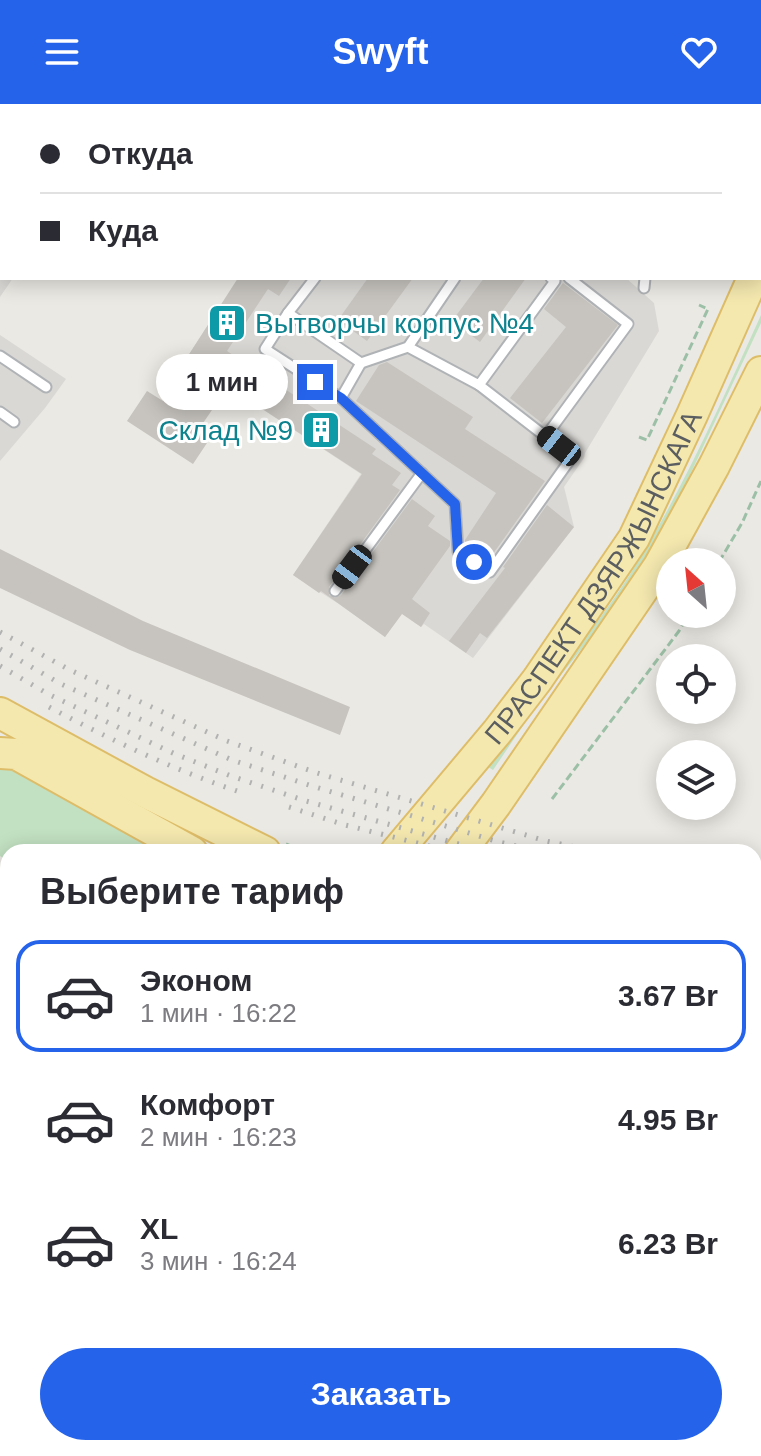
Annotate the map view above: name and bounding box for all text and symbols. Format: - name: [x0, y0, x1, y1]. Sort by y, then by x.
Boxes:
- icon: menu: [40, 30, 84, 74]
- icon: heart: [677, 30, 721, 74]
- text: Swyft: [332, 31, 429, 72]
- text: Откуда: [88, 137, 193, 170]
- text: Куда: [88, 214, 158, 247]
- building icon: Вытворчы корпус №4: [206, 302, 248, 344]
- place label: Вытворчы корпус №4: [255, 308, 534, 339]
- callout: 1 мин: [155, 354, 287, 410]
- route end: [297, 364, 333, 400]
- text: 1 мин: [186, 367, 258, 397]
- street label: ПРАСПЕКТ ДЗЯРЖЫНСКАГА: [478, 405, 708, 750]
- building icon: Склад №9: [300, 409, 342, 451]
- place label: Склад №9: [159, 415, 293, 446]
- car: [533, 422, 585, 470]
- car: [328, 541, 376, 593]
- route start: [456, 544, 492, 580]
- north arrow: [656, 548, 736, 628]
- map controls: [656, 548, 736, 820]
- button: locate: [656, 644, 736, 724]
- button: layers: [656, 740, 736, 820]
- text: Выберите тариф: [40, 871, 344, 912]
- icon: car: [44, 960, 116, 1032]
- text: Эконом: [140, 964, 253, 997]
- text: 3.67 Br: [618, 979, 718, 1012]
- text: 1 мин · 16:22: [140, 998, 297, 1028]
- icon: car: [44, 1084, 116, 1156]
- text: Комфорт: [140, 1088, 275, 1121]
- text: 4.95 Br: [618, 1103, 718, 1136]
- text: 2 мин · 16:23: [140, 1122, 297, 1152]
- icon: car: [44, 1208, 116, 1280]
- text: XL: [140, 1212, 178, 1245]
- text: 6.23 Br: [618, 1227, 718, 1260]
- text: 3 мин · 16:24: [140, 1246, 297, 1276]
- button: Заказать: [40, 1348, 722, 1440]

